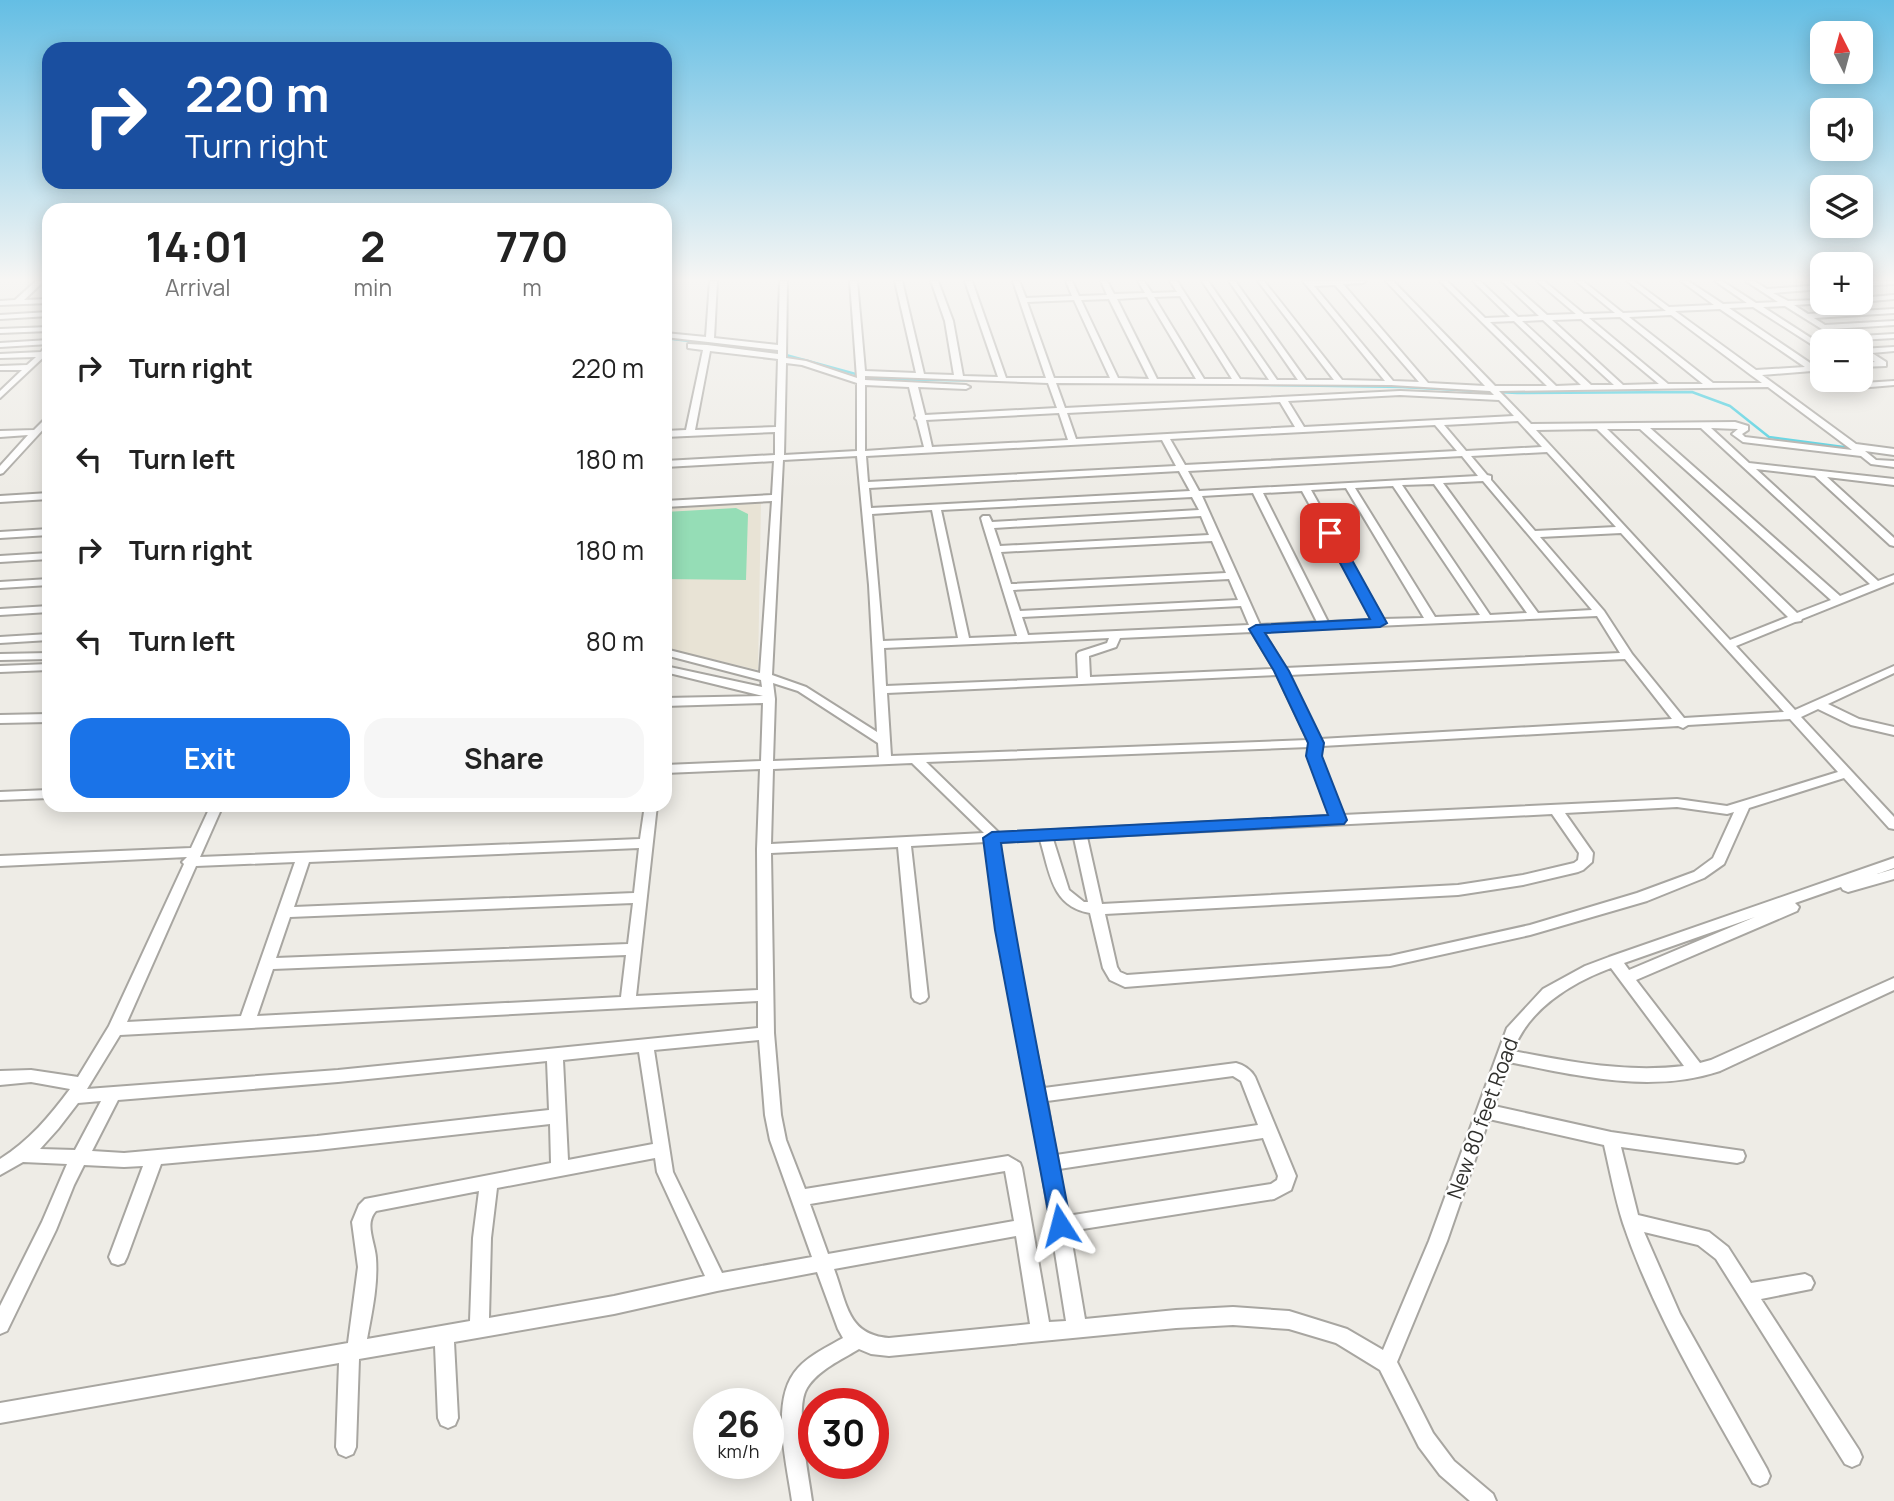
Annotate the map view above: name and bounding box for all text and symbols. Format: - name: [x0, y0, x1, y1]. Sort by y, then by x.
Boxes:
- north arrow: [1810, 21, 1872, 84]
- map controls: [1810, 21, 1873, 392]
- text: 220 m: [185, 60, 329, 127]
- icon: right: [70, 70, 161, 161]
- button: sound: [1810, 98, 1873, 161]
- text: Turn right: [185, 124, 328, 168]
- button: layers: [1810, 175, 1873, 238]
- text: 14:01: [146, 217, 250, 275]
- text: 2: [360, 217, 385, 275]
- text: 770: [496, 217, 568, 275]
- button: +: [1810, 252, 1873, 315]
- text: Arrival: [165, 271, 231, 303]
- text: min: [354, 271, 392, 303]
- text: m: [522, 271, 542, 303]
- button: −: [1810, 329, 1873, 392]
- icon: right: [70, 349, 108, 387]
- text: Turn right: [129, 350, 253, 386]
- text: 220 m: [571, 350, 644, 386]
- icon: left: [70, 440, 108, 478]
- text: Turn left: [129, 441, 236, 477]
- text: 180 m: [576, 441, 644, 477]
- pin: [1300, 503, 1360, 563]
- icon: arrive: [1311, 514, 1349, 552]
- icon: right: [70, 531, 108, 569]
- text: Turn right: [129, 532, 253, 568]
- text: 180 m: [576, 532, 644, 568]
- icon: left: [70, 622, 108, 660]
- text: Turn left: [129, 623, 236, 659]
- text: 80 m: [586, 623, 644, 659]
- button: Exit: [70, 718, 350, 798]
- button: Share: [364, 718, 644, 798]
- street label: New 80 feet Road: [1440, 1033, 1524, 1203]
- position arrow: [1023, 1188, 1097, 1262]
- speed limit sign: 30: [798, 1388, 889, 1479]
- text: 26: [717, 1400, 760, 1448]
- text: km/h: [718, 1439, 759, 1463]

